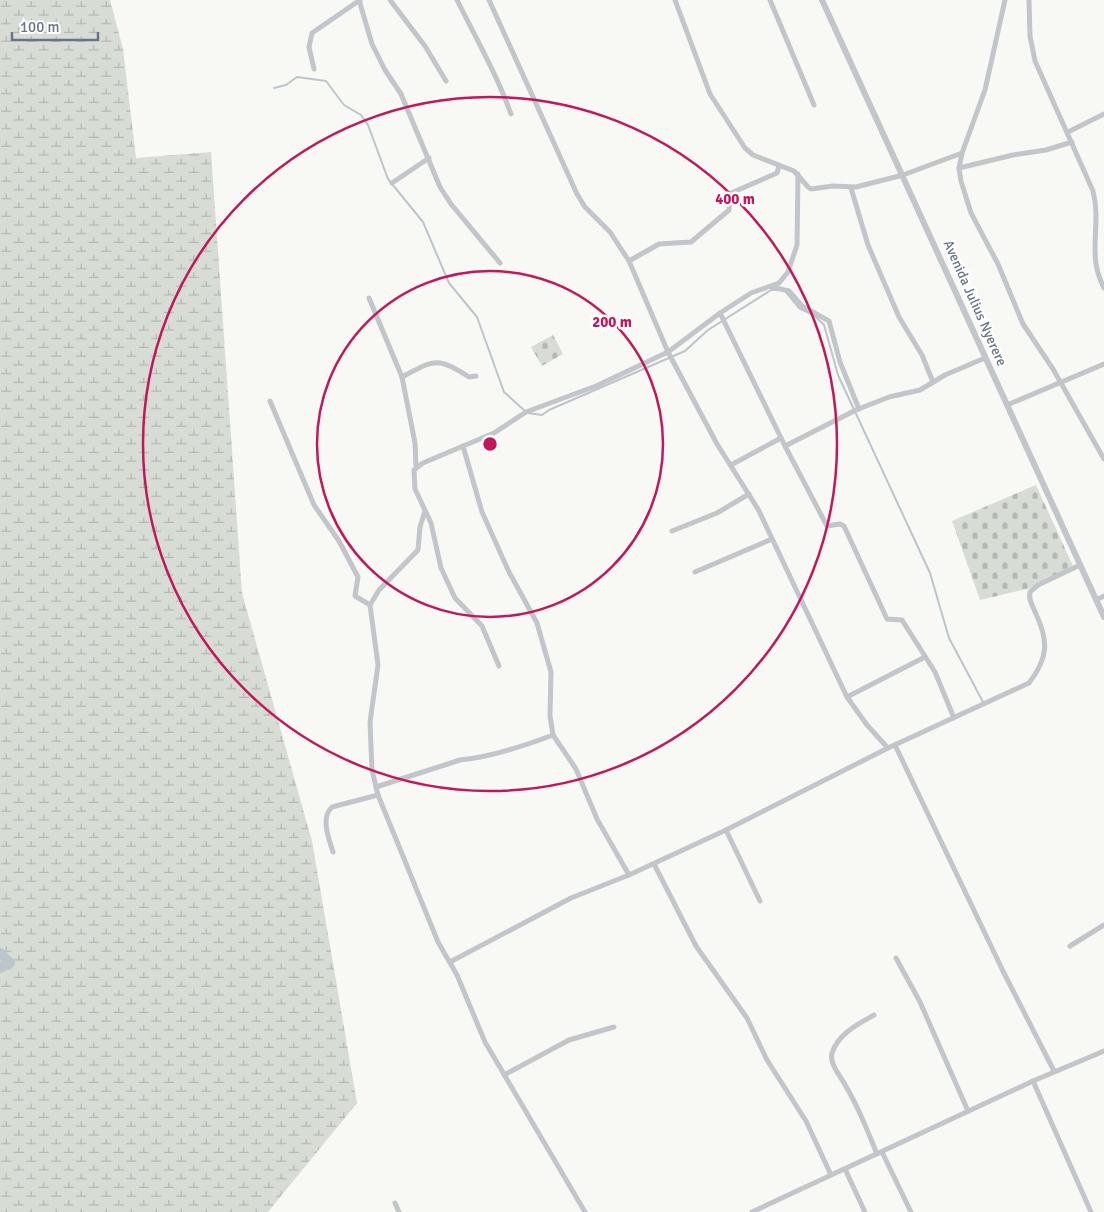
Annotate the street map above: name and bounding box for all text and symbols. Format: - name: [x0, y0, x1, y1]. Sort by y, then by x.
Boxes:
- scale bar: [12, 10, 99, 42]
- text: 100 m: [20, 18, 60, 36]
- text: 400 m: [715, 190, 755, 208]
- street label: Avenida Julius Nyerere: [940, 237, 1010, 369]
- text: 200 m: [592, 313, 632, 331]
- centre of rings: [481, 435, 499, 453]

